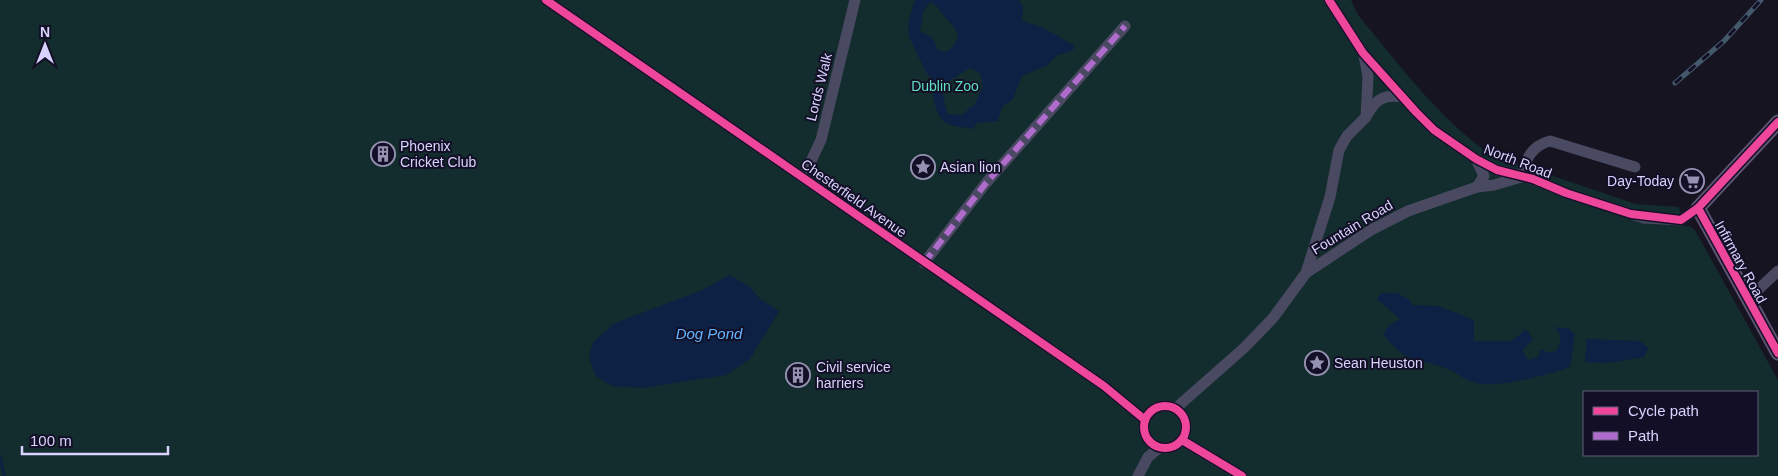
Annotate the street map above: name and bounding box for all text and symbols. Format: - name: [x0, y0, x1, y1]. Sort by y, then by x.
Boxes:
- north arrow: [20, 20, 70, 70]
- text: N: [40, 24, 50, 40]
- street label: Lords Walk: [803, 50, 835, 123]
- park label: Dublin Zoo: [911, 78, 979, 94]
- place label: Phoenix Cricket Club: [400, 138, 476, 170]
- building icon: Phoenix Cricket Club: [370, 141, 396, 167]
- street label: North Road: [1482, 141, 1554, 181]
- place icon: Asian lion: [910, 154, 936, 180]
- street label: Chesterfield Avenue: [798, 156, 910, 241]
- place label: Asian lion: [940, 159, 1001, 175]
- supermarket icon: Day-Today: [1679, 168, 1705, 194]
- place label: Day-Today: [1607, 173, 1674, 189]
- street label: Fountain Road: [1309, 196, 1395, 258]
- street label: Infirmary Road: [1712, 218, 1770, 306]
- water label: Dog Pond: [676, 325, 743, 342]
- place icon: Sean Heuston: [1304, 350, 1330, 376]
- place label: Sean Heuston: [1334, 355, 1423, 371]
- place label: Civil service harriers: [816, 359, 891, 391]
- building icon: Civil service harriers: [785, 362, 811, 388]
- legend: [1583, 391, 1758, 456]
- text: Cycle path: [1628, 402, 1699, 419]
- scale bar: [22, 424, 169, 456]
- text: Path: [1628, 427, 1659, 444]
- text: 100 m: [30, 432, 72, 449]

